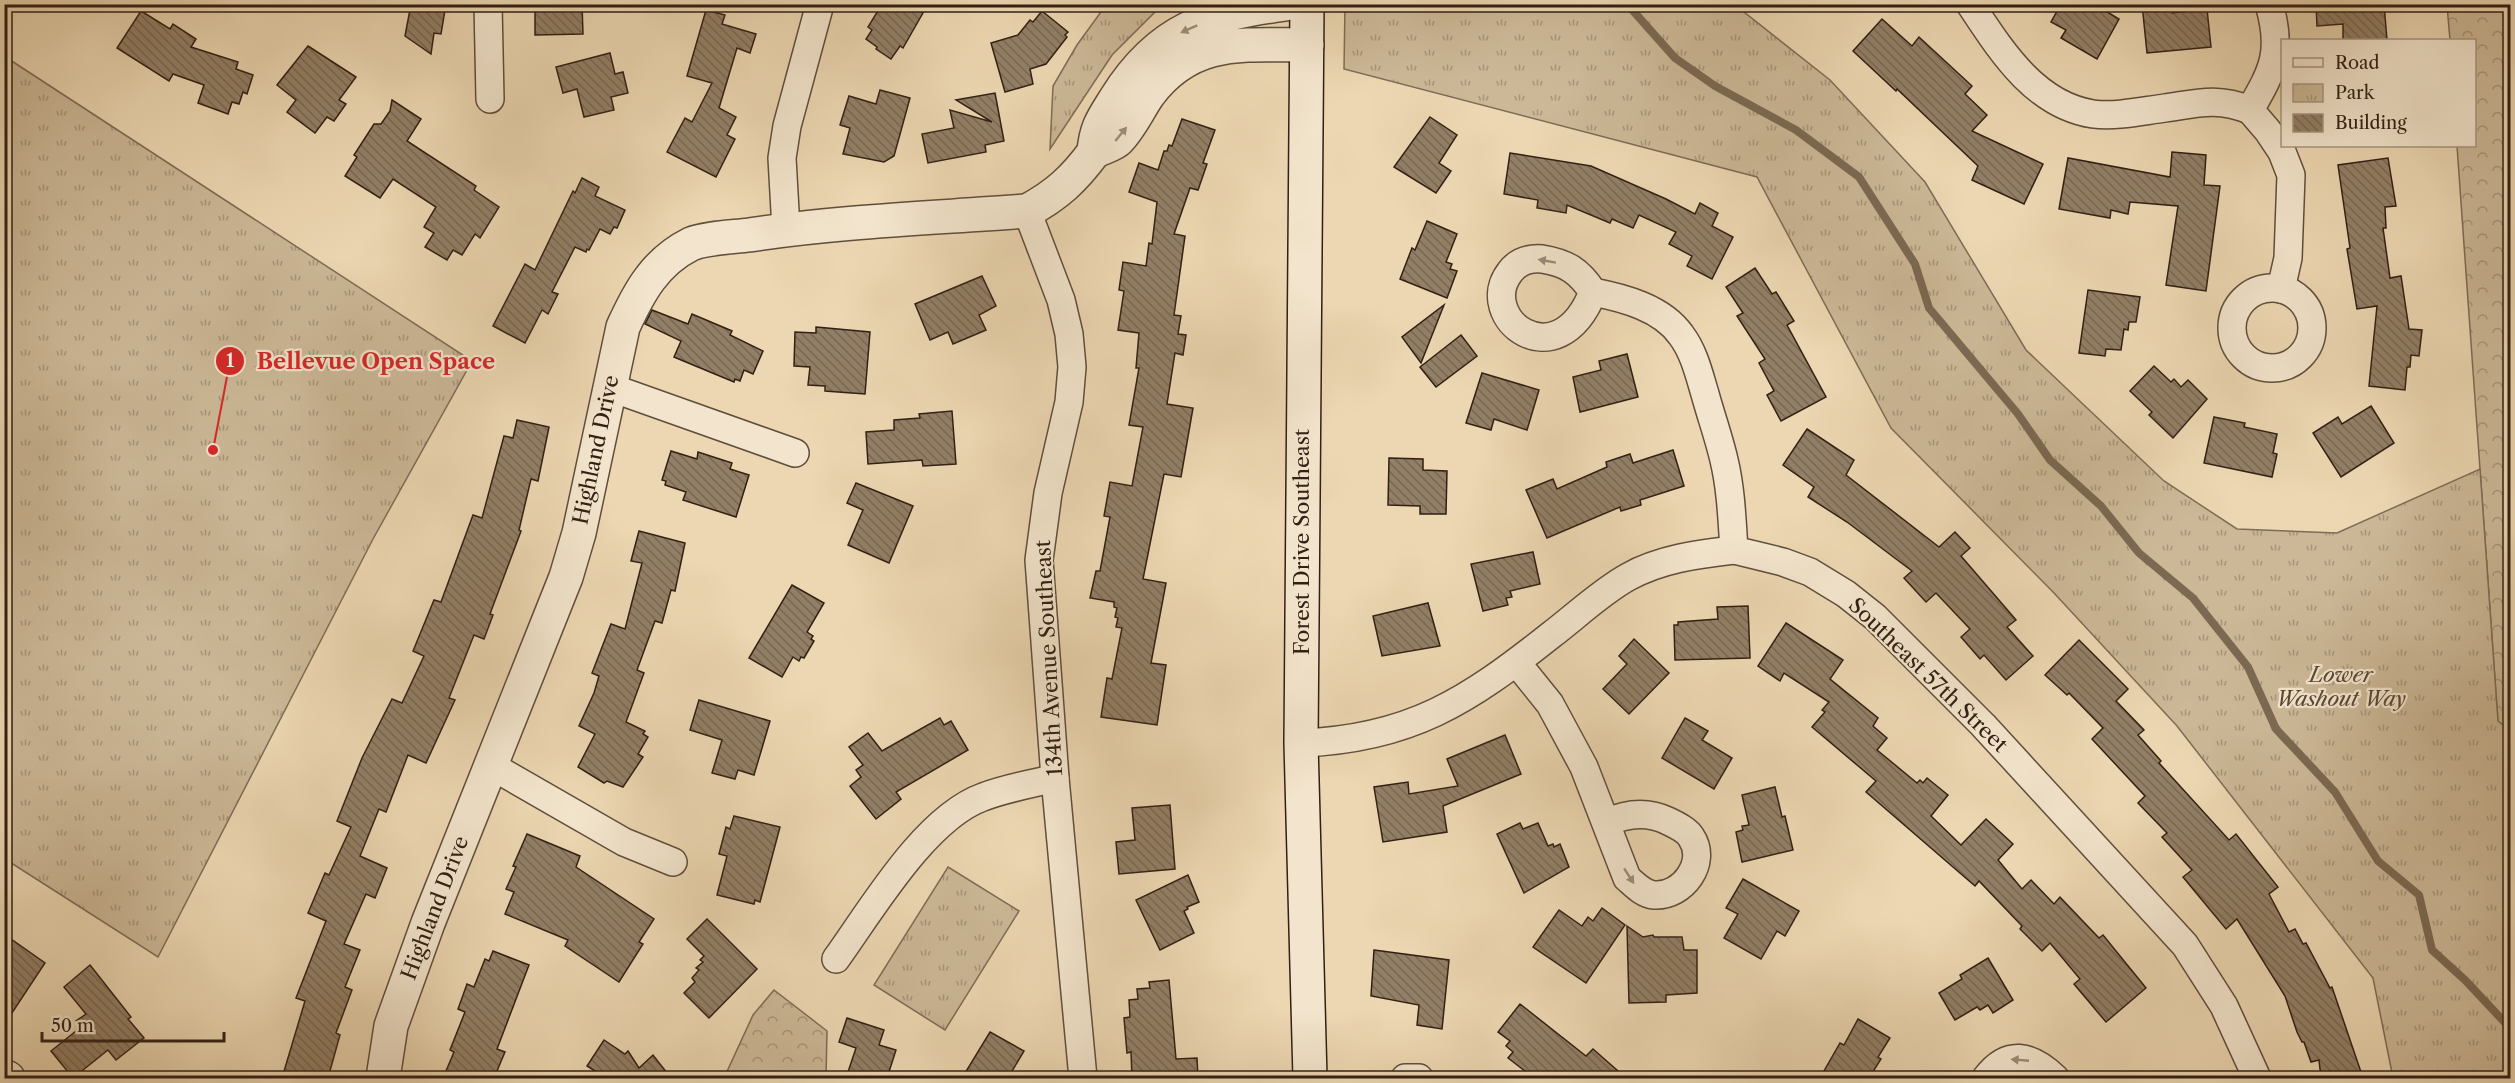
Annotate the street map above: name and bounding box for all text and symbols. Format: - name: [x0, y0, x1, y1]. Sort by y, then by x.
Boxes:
- one-way arrow: [1179, 24, 1197, 34]
- legend: [2281, 39, 2476, 147]
- text: Road: [2335, 52, 2380, 74]
- text: Park: [2335, 82, 2376, 104]
- text: Building: [2335, 112, 2407, 134]
- one-way arrow: [1114, 126, 1127, 142]
- one-way arrow: [1537, 256, 1556, 265]
- callout: Bellevue Open Space: [215, 341, 507, 381]
- text: Bellevue Open Space: [257, 348, 495, 375]
- text: 1: [226, 350, 234, 372]
- street label: Highland Drive: [567, 373, 624, 527]
- street label: Forest Drive Southeast: [1289, 428, 1314, 655]
- street label: 134th Avenue Southeast: [1030, 539, 1067, 777]
- street label: Southeast 57th Street: [1844, 592, 2013, 757]
- park label: Lower Washout Way: [2276, 662, 2406, 711]
- street label: Highland Drive: [396, 832, 473, 983]
- one-way arrow: [1623, 868, 1634, 885]
- scale bar: [42, 1005, 224, 1043]
- text: 50 m: [51, 1015, 94, 1037]
- one-way arrow: [2010, 1055, 2029, 1064]

